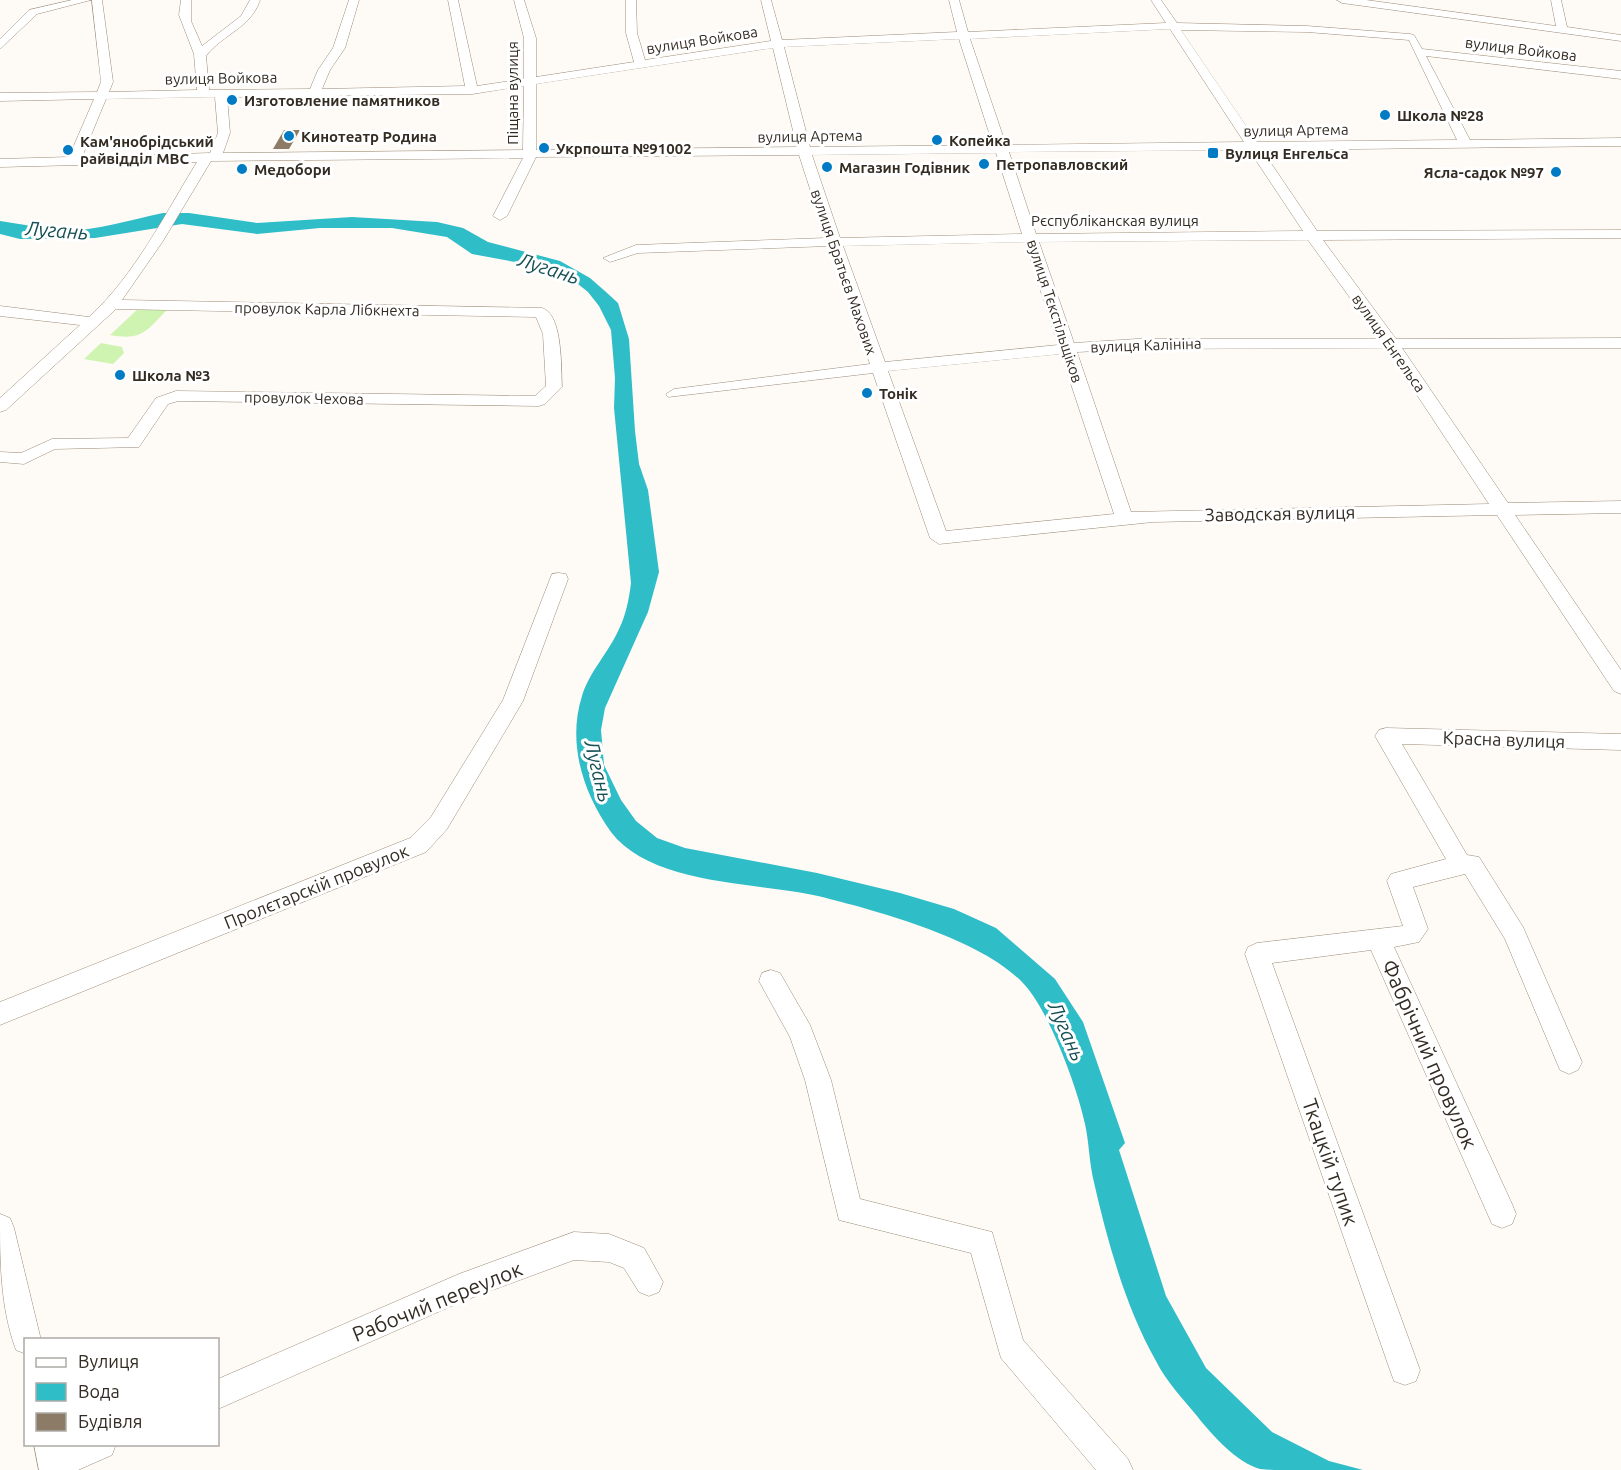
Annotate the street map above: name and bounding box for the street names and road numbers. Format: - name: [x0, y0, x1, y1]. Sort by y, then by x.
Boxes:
- street label: вулиця Войкова: [645, 23, 759, 57]
- street label: вулиця Войкова: [1464, 34, 1578, 64]
- street label: Піщана вулиця: [504, 41, 521, 145]
- street label: вулиця Войкова: [165, 69, 277, 87]
- street label: вулиця Артема: [1243, 121, 1349, 139]
- street label: вулиця Артема: [757, 127, 863, 145]
- street label: вулиця Братьєв Махових: [808, 187, 880, 357]
- street label: Рєспубліканская вулиця: [1031, 212, 1199, 229]
- street label: вулиця Тєкстільщіков: [1024, 237, 1086, 385]
- street label: вулиця Енгельса: [1349, 291, 1429, 395]
- street label: провулок Карла Лібкнехта: [234, 299, 420, 319]
- street label: вулиця Калініна: [1090, 335, 1202, 355]
- street label: провулок Чехова: [244, 388, 364, 408]
- street label: Заводская вулиця: [1204, 502, 1356, 524]
- street label: Красна вулиця: [1442, 727, 1566, 751]
- street label: Пролєтарскій провулок: [221, 840, 411, 932]
- street label: Фабрічний провулок: [1377, 956, 1483, 1153]
- street label: Ткацкій тупик: [1298, 1095, 1364, 1229]
- street label: Рабочий переулок: [349, 1256, 526, 1346]

